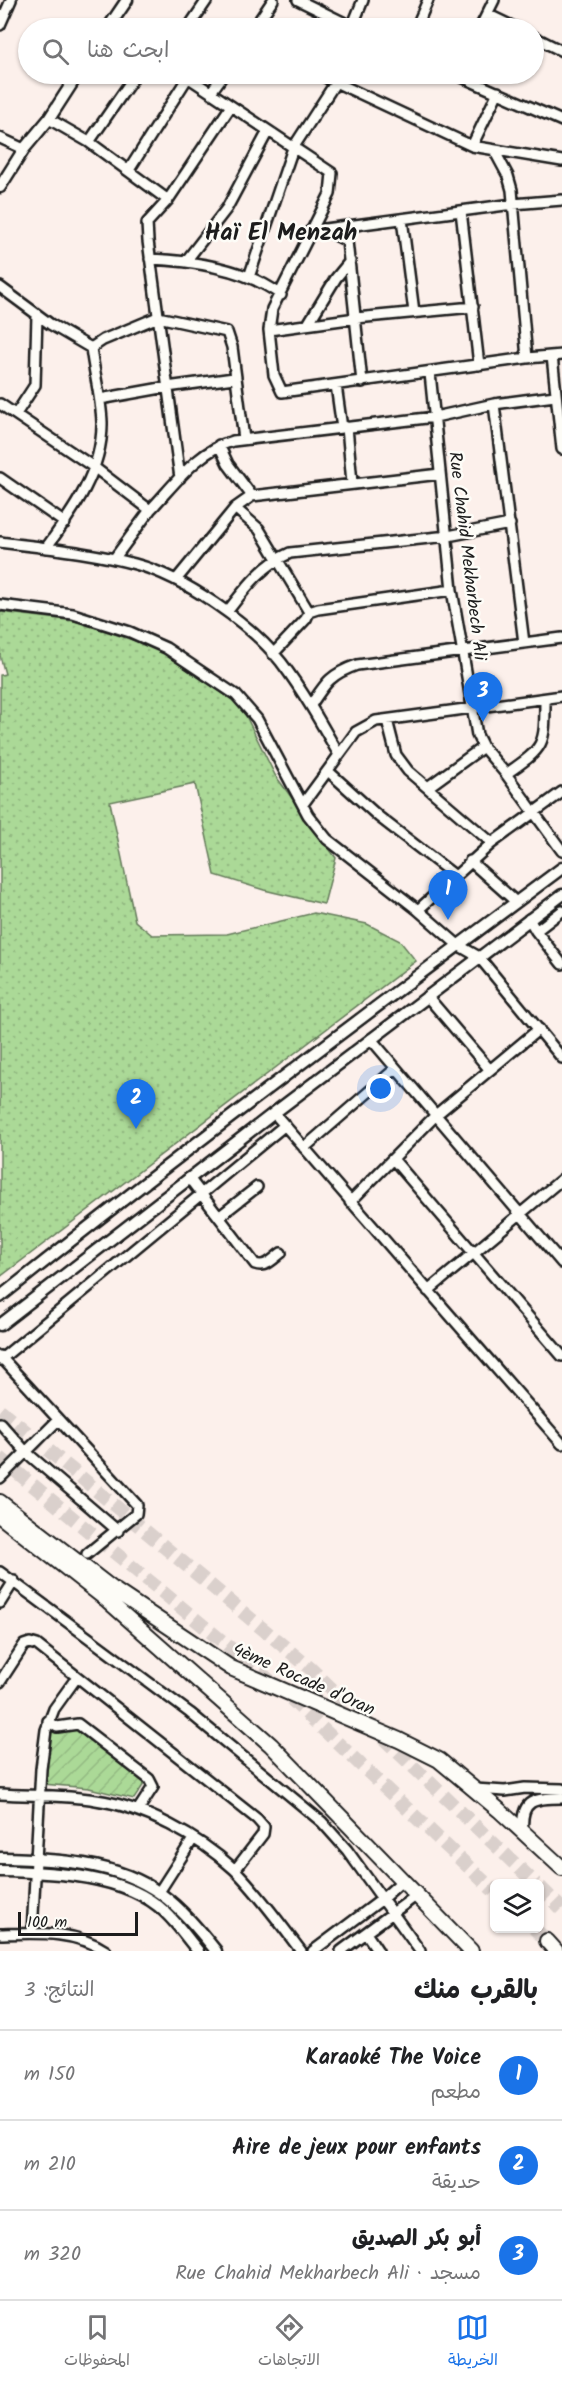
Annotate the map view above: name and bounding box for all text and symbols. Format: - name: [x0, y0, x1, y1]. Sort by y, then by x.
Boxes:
- search box: [18, 18, 544, 84]
- text: ابحث هنا: [87, 34, 169, 69]
- icon: search: [39, 35, 72, 68]
- district label: Haï El Menzah: [205, 214, 357, 253]
- street label: Rue Chahid Mekharbech Ali: [439, 450, 494, 663]
- pin: 3: [464, 672, 502, 722]
- pin: 1: [428, 870, 468, 920]
- your location: [366, 1074, 395, 1103]
- pin: 2: [116, 1080, 156, 1129]
- street label: 4ème Rocade d'Oran: [227, 1636, 379, 1725]
- map controls: [490, 1879, 544, 1933]
- button: layers: [490, 1879, 544, 1933]
- scale bar: [18, 1909, 138, 1936]
- text: 100 m: [27, 1910, 67, 1935]
- text: بالقرب منك: [414, 1970, 538, 2012]
- text: النتائج: 3: [24, 1975, 95, 2007]
- text: Karaoké The Voice: [306, 2041, 481, 2076]
- text: 150 m: [24, 2059, 75, 2091]
- text: 1: [515, 2059, 522, 2091]
- text: مطعم: [430, 2077, 481, 2109]
- text: Aire de jeux pour enfants: [232, 2131, 481, 2166]
- text: 210 m: [24, 2149, 76, 2181]
- text: 2: [513, 2149, 524, 2181]
- text: حديقة: [432, 2167, 481, 2199]
- text: أبو بكر الصديق: [352, 2222, 481, 2257]
- text: 320 m: [24, 2239, 81, 2271]
- text: 3: [513, 2239, 524, 2271]
- text: مسجد · Rue Chahid Mekharbech Ali: [175, 2258, 481, 2290]
- tab: المحفوظات: [64, 2311, 130, 2374]
- tab: الاتجاهات: [258, 2311, 320, 2374]
- tab: الخريطة: [448, 2311, 498, 2374]

